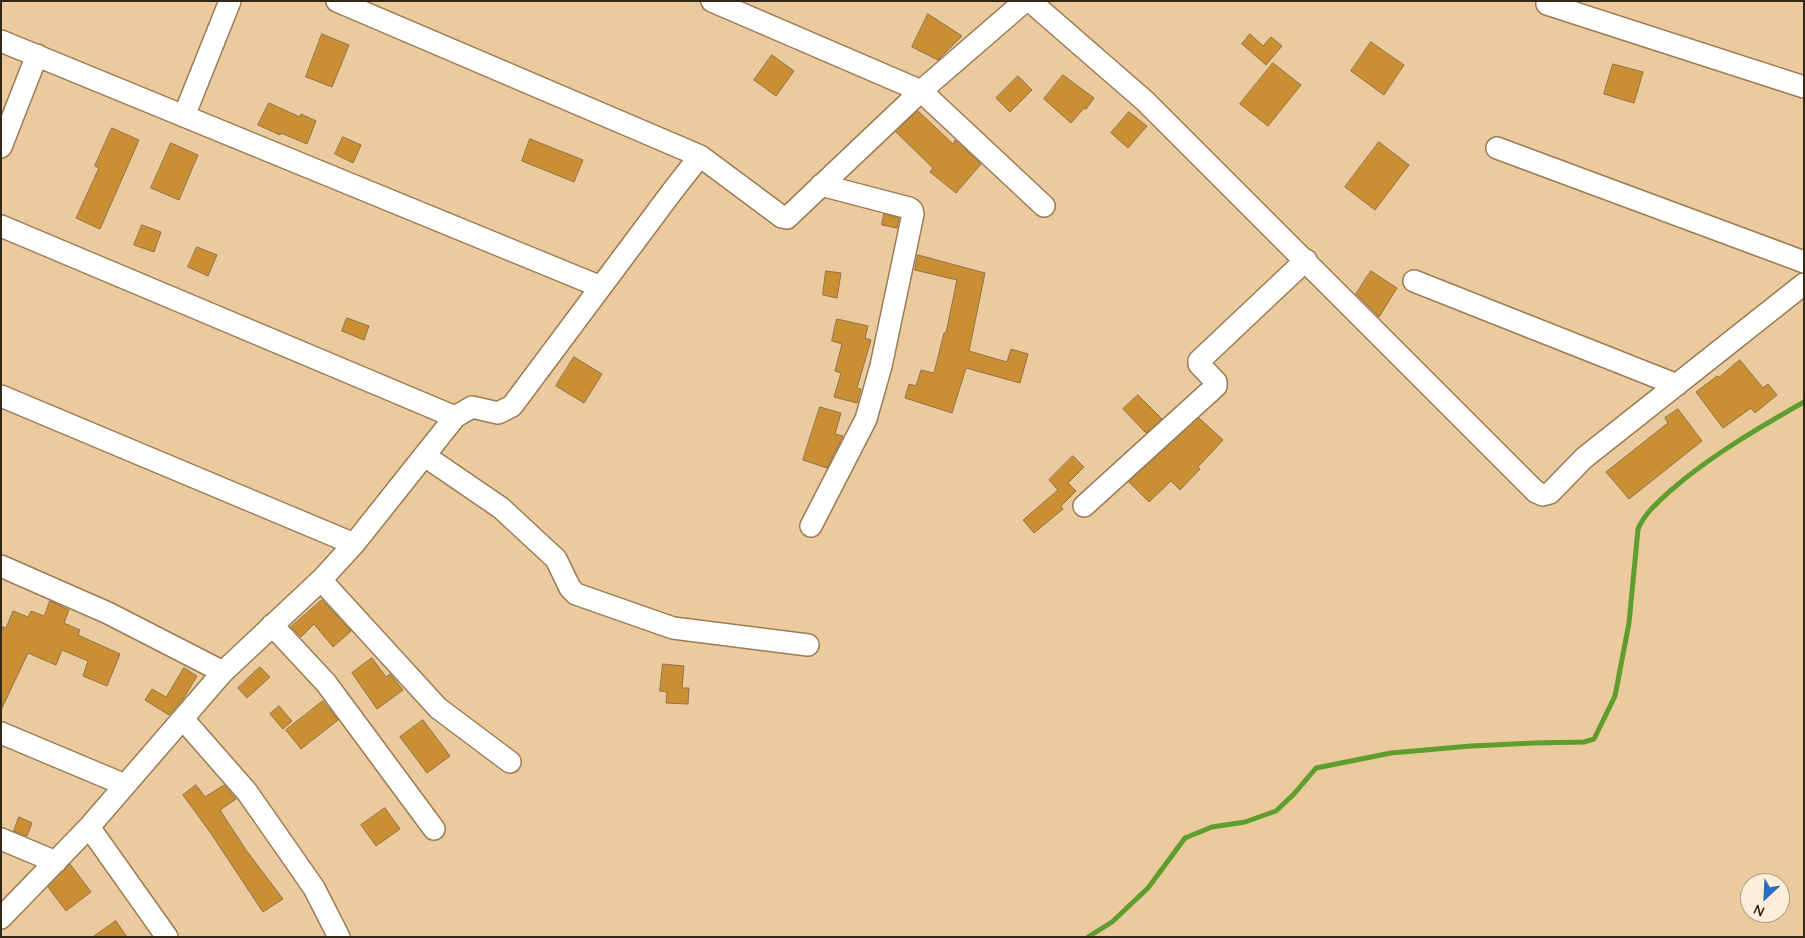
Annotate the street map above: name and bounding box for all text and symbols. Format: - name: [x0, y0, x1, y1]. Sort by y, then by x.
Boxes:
- north arrow: [1740, 873, 1790, 923]
- text: N: [1751, 900, 1768, 921]

